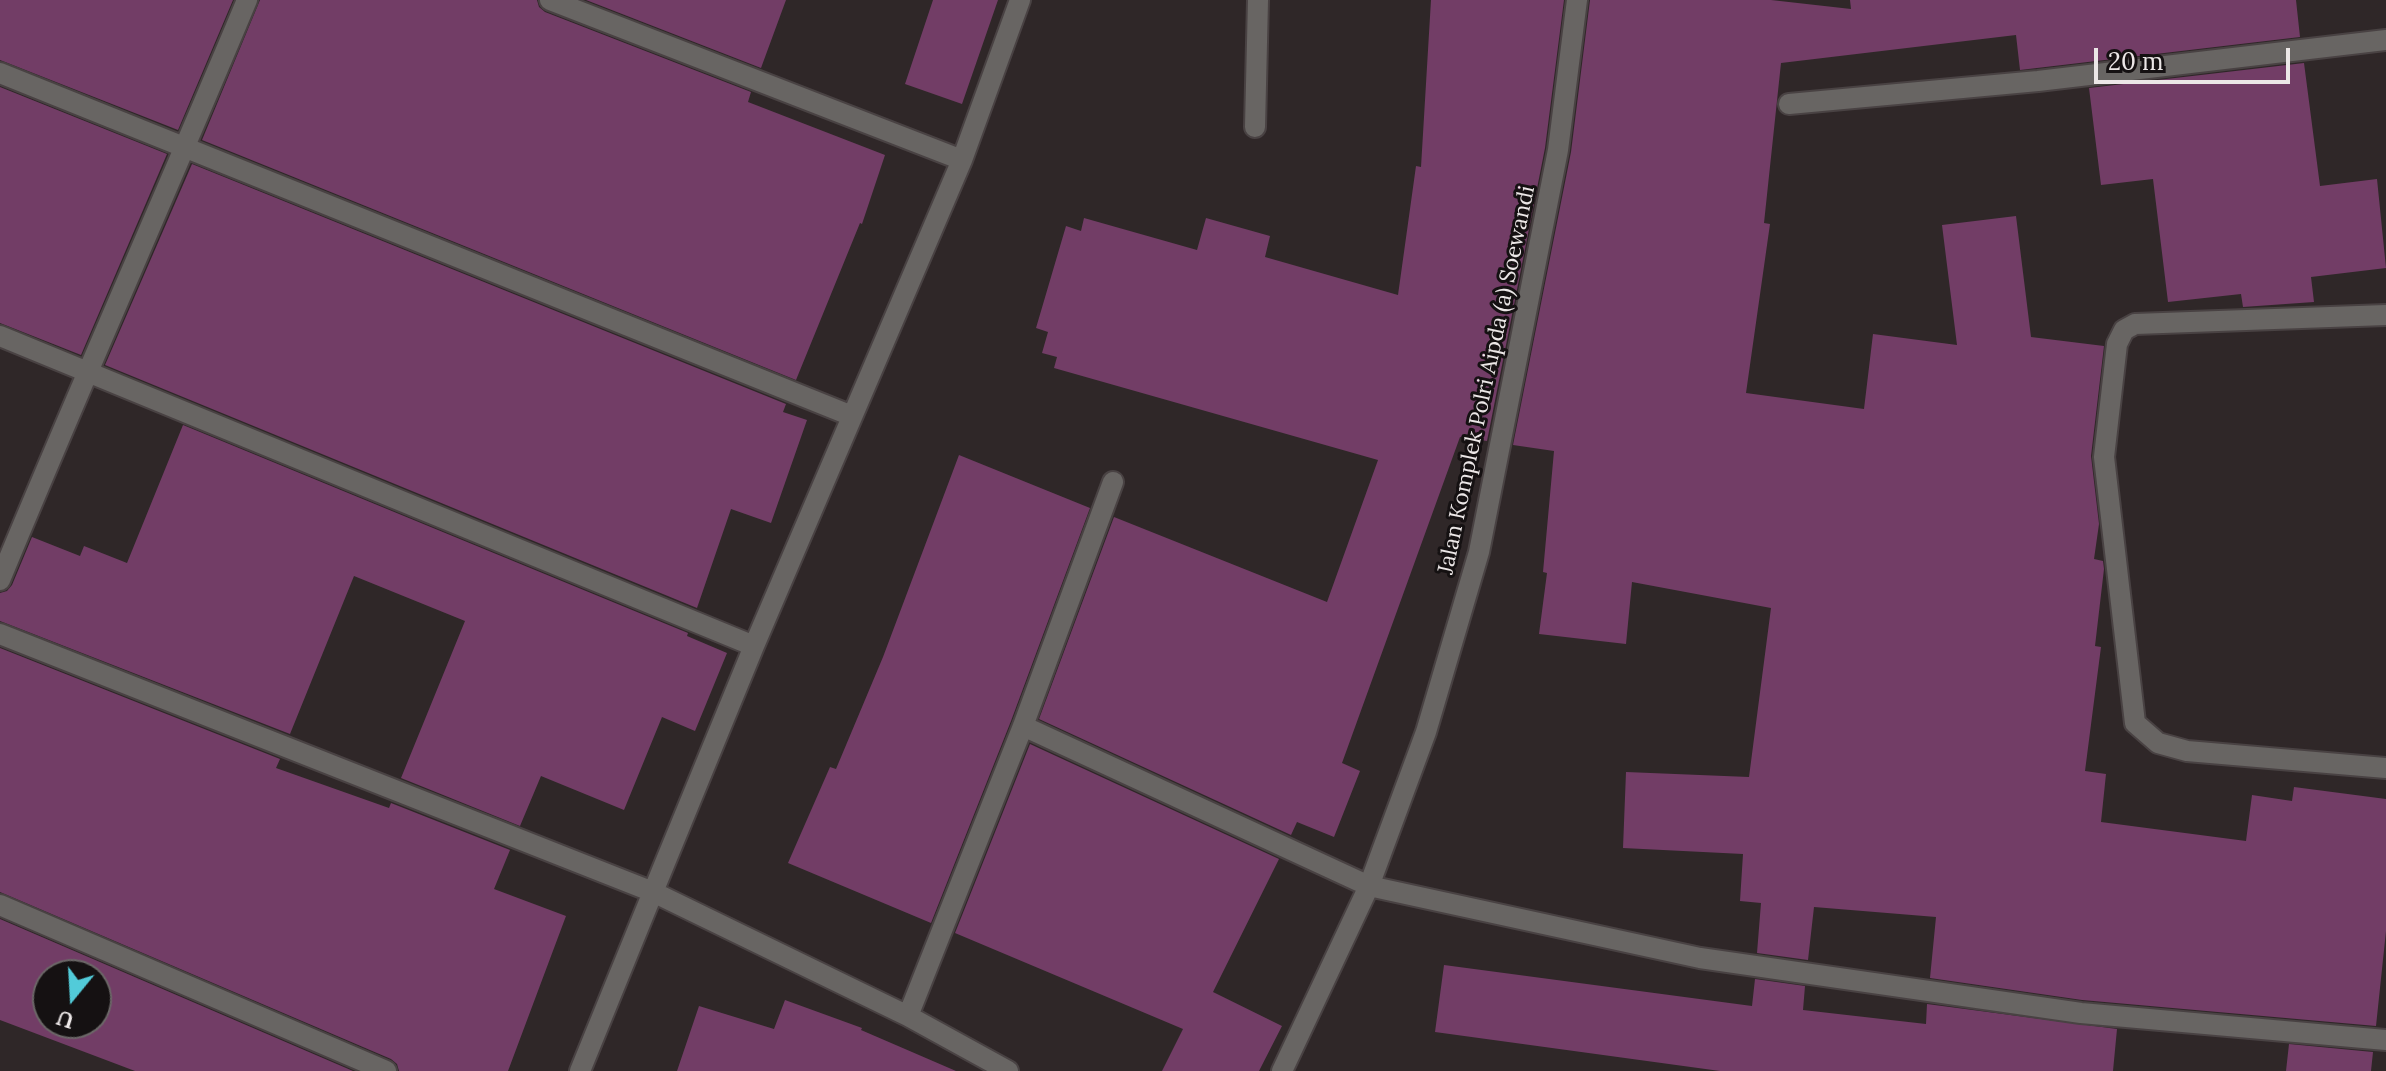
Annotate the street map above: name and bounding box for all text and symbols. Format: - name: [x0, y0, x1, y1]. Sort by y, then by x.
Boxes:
- scale bar: [2098, 32, 2294, 82]
- text: 20 m: [2108, 46, 2164, 77]
- street label: Jalan Komplek Polri Aipda (a) Soewandi: [1433, 183, 1541, 577]
- north arrow: [32, 959, 112, 1039]
- text: U: [53, 1004, 77, 1036]

